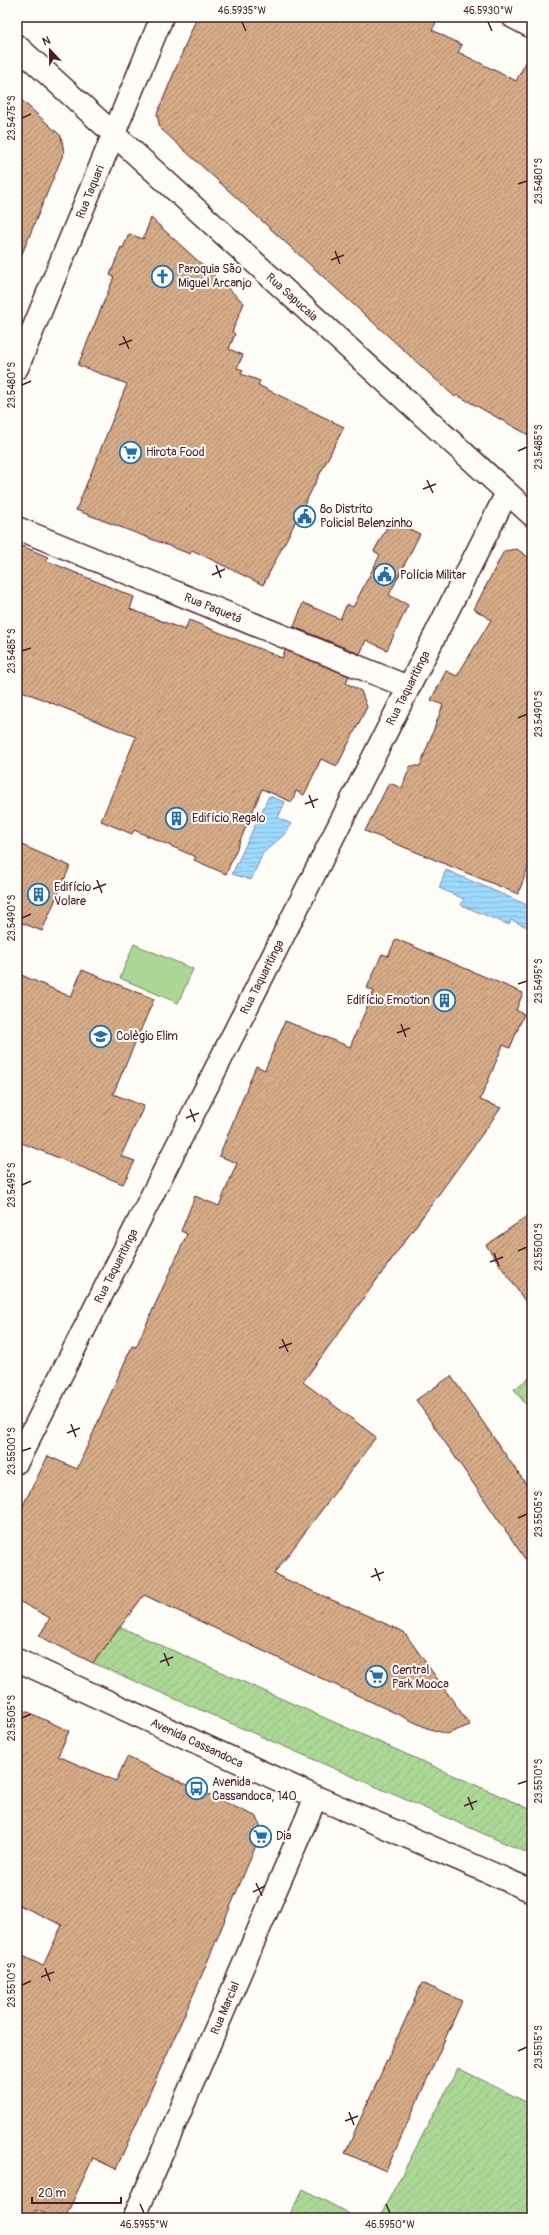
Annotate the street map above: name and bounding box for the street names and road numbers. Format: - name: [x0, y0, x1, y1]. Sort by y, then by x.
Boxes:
- street label: Rua Taquari: [73, 163, 108, 221]
- street label: Rua Sapucaia: [263, 270, 321, 325]
- street label: Rua Paquetá: [182, 590, 244, 627]
- street label: Rua Taquaritinga: [383, 648, 434, 728]
- street label: Rua Taquaritinga: [237, 937, 288, 1017]
- street label: Rua Taquaritinga: [91, 1226, 142, 1306]
- street label: Avenida Cassandoca: [148, 1715, 246, 1772]
- street label: Rua Marcial: [208, 1979, 243, 2037]

